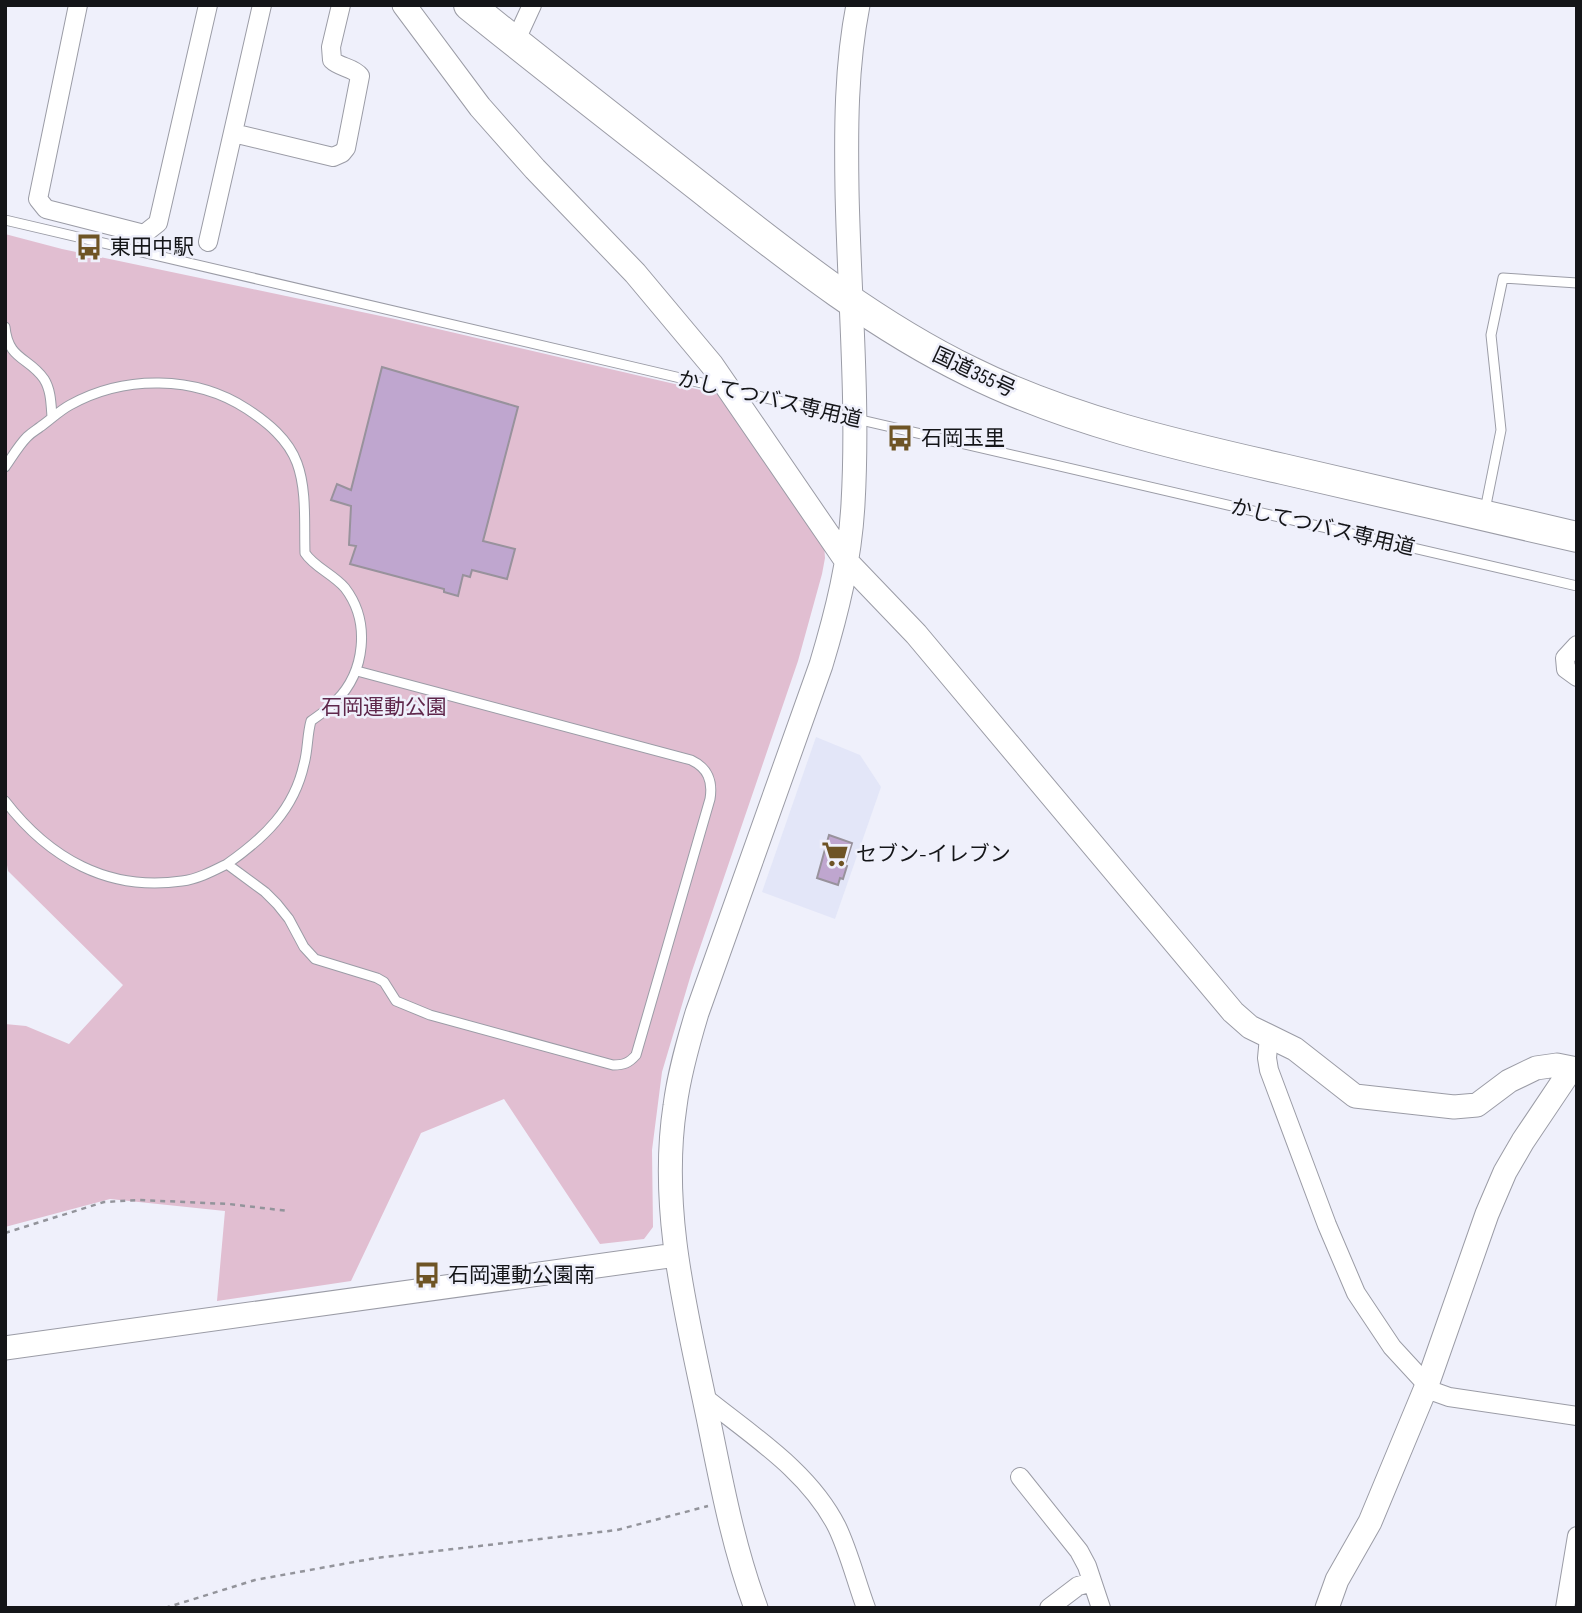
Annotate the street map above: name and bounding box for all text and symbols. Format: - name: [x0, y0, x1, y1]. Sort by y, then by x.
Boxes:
- bus stop icon: 東田中駅: [74, 232, 104, 262]
- place label: 東田中駅: [110, 235, 194, 260]
- street label: 国道355号: [928, 342, 1019, 403]
- street label: かしてつバス専用道: [676, 366, 864, 433]
- bus stop icon: 石岡玉里: [885, 423, 915, 453]
- place label: 石岡玉里: [921, 426, 1005, 451]
- street label: かしてつバス専用道: [1229, 494, 1417, 561]
- park label: 石岡運動公園: [321, 695, 447, 720]
- supermarket icon: セブン-イレブン: [820, 839, 850, 869]
- place label: セブン-イレブン: [856, 842, 1011, 867]
- bus stop icon: 石岡運動公園南: [412, 1260, 442, 1290]
- place label: 石岡運動公園南: [448, 1263, 595, 1288]

